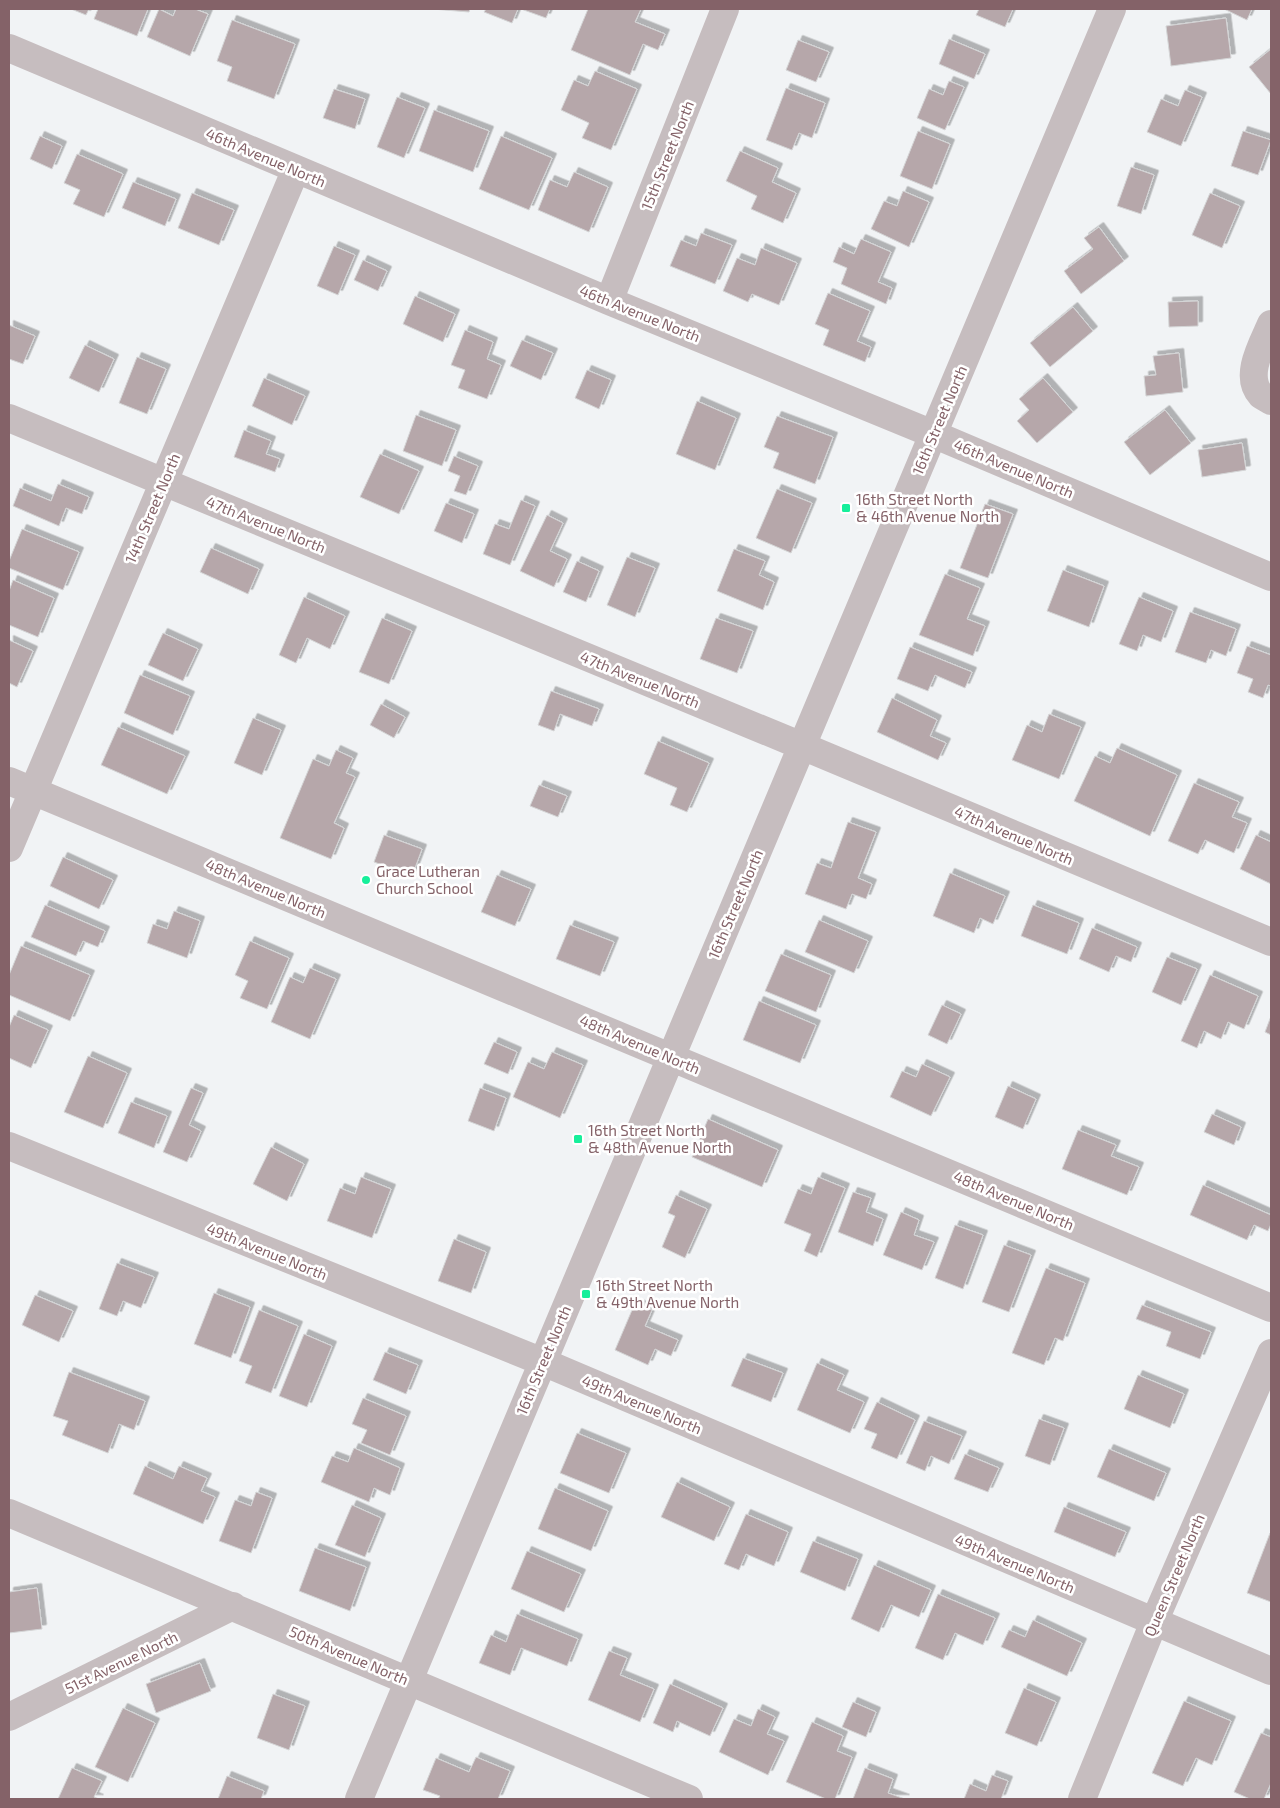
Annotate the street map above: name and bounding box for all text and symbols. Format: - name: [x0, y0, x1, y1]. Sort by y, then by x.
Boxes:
- street label: 15th Street North: [637, 98, 697, 212]
- street label: 46th Avenue North: [203, 124, 329, 190]
- street label: 46th Avenue North: [577, 281, 703, 345]
- street label: 16th Street North: [908, 363, 970, 477]
- street label: 46th Avenue North: [951, 435, 1077, 501]
- street label: 14th Street North: [121, 450, 183, 566]
- place label: 16th Street North & 46th Avenue North: [856, 490, 999, 525]
- street label: 47th Avenue North: [204, 492, 328, 556]
- marker: 16th Street North & 46th Avenue North: [840, 502, 852, 514]
- street label: 47th Avenue North: [578, 647, 702, 711]
- street label: 47th Avenue North: [952, 802, 1076, 868]
- street label: 16th Street North: [704, 847, 766, 961]
- street label: 48th Avenue North: [203, 855, 329, 921]
- place label: Grace Lutheran Church School: [376, 862, 480, 897]
- marker: Grace Lutheran Church School: [360, 874, 372, 886]
- street label: 48th Avenue North: [577, 1011, 703, 1077]
- place label: 16th Street North & 48th Avenue North: [588, 1121, 732, 1156]
- marker: 16th Street North & 48th Avenue North: [572, 1133, 584, 1145]
- street label: 48th Avenue North: [951, 1167, 1077, 1233]
- street label: 49th Avenue North: [204, 1219, 330, 1283]
- place label: 16th Street North & 49th Avenue North: [596, 1276, 739, 1311]
- marker: 16th Street North & 49th Avenue North: [580, 1288, 592, 1300]
- street label: 16th Street North: [512, 1303, 574, 1417]
- street label: 49th Avenue North: [579, 1371, 705, 1437]
- street label: Queen Street North: [1140, 1511, 1209, 1639]
- street label: 49th Avenue North: [952, 1530, 1078, 1596]
- street label: 50th Avenue North: [287, 1622, 411, 1688]
- street label: 51st Avenue North: [62, 1627, 180, 1697]

